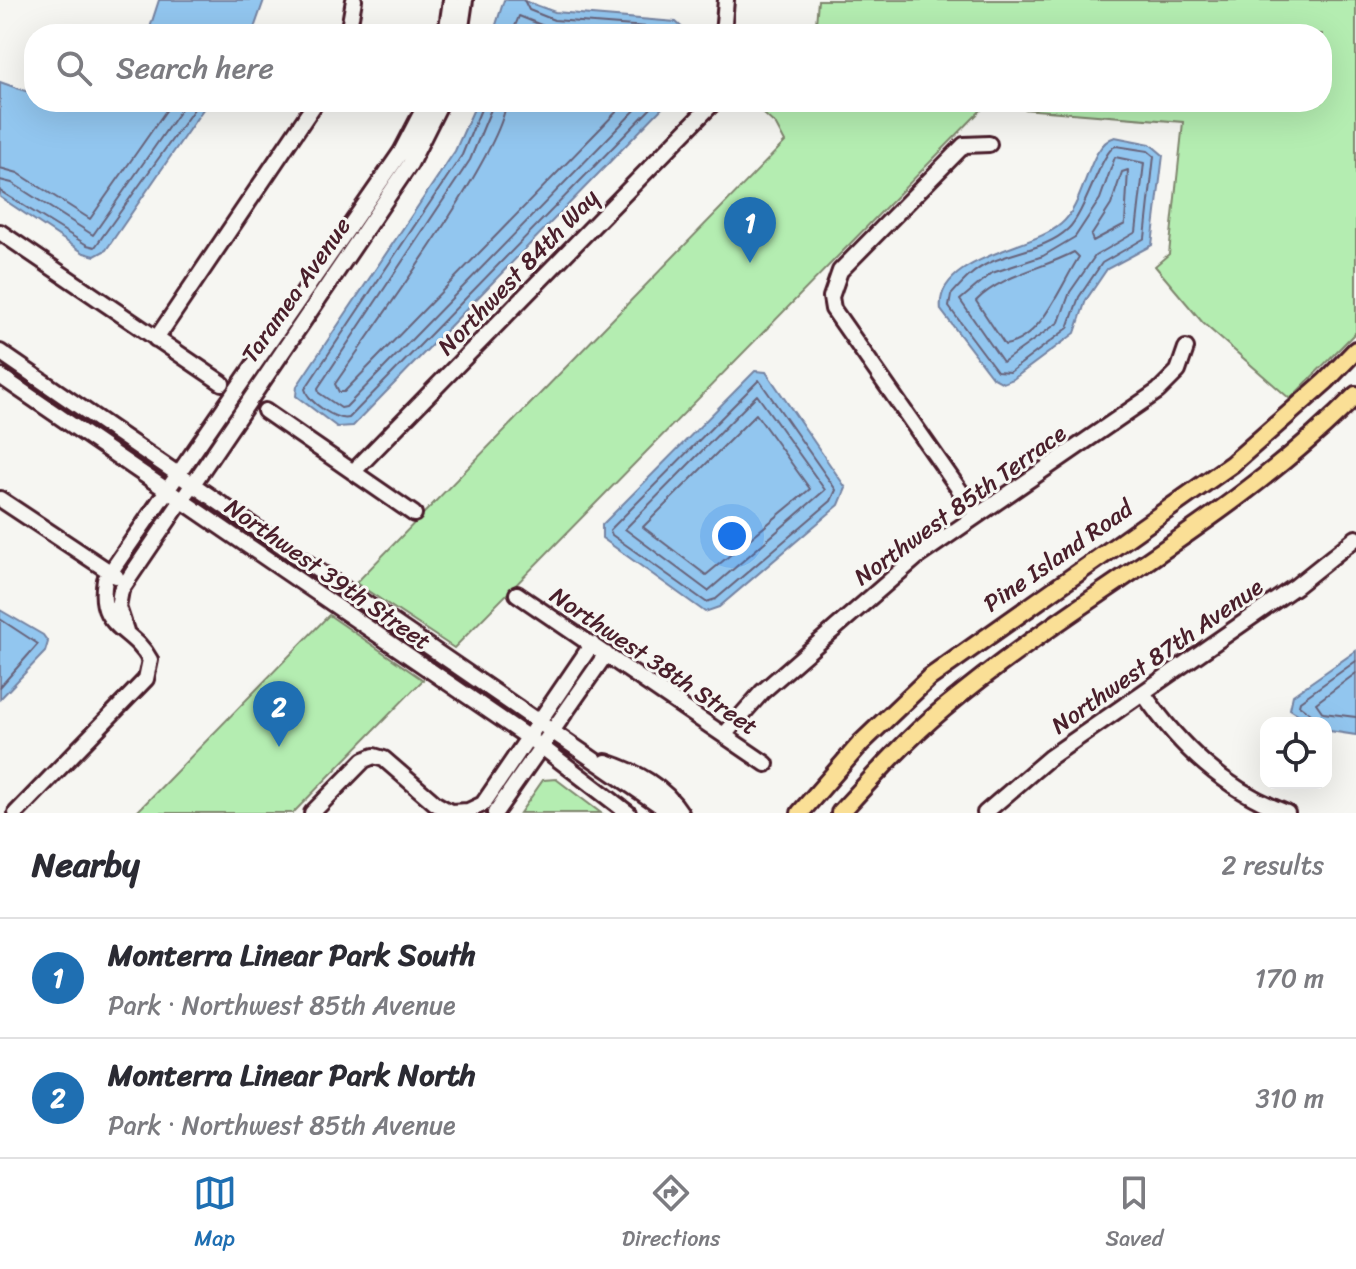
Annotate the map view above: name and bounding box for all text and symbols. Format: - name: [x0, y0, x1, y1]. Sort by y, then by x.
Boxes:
- search box: [24, 24, 1332, 112]
- text: Search here: [116, 41, 274, 95]
- icon: search: [52, 46, 96, 90]
- street label: Northwest 84th Way: [427, 178, 610, 365]
- pin: 1: [724, 197, 776, 263]
- street label: Taramea Avenue: [230, 208, 362, 372]
- street label: Northwest 85th Terrace: [845, 413, 1076, 597]
- street label: Northwest 39th Street: [216, 487, 440, 661]
- street label: Pine Island Road: [974, 488, 1143, 624]
- your location: [712, 516, 752, 556]
- street label: Northwest 87th Avenue: [1042, 566, 1272, 745]
- street label: Northwest 38th Street: [541, 575, 767, 747]
- pin: 2: [253, 681, 305, 747]
- map controls: [1260, 717, 1332, 789]
- button: locate: [1260, 717, 1332, 789]
- text: Nearby: [32, 835, 140, 895]
- text: 2 results: [1222, 842, 1324, 888]
- text: Monterra Linear Park South: [108, 928, 476, 982]
- text: 1: [52, 955, 64, 1001]
- text: 170 m: [1255, 955, 1324, 1001]
- text: Park · Northwest 85th Avenue: [108, 982, 456, 1028]
- text: Monterra Linear Park North: [108, 1048, 476, 1102]
- text: 2: [50, 1075, 66, 1121]
- text: 310 m: [1255, 1075, 1324, 1121]
- text: Park · Northwest 85th Avenue: [108, 1102, 456, 1148]
- tab: Map: [193, 1171, 237, 1258]
- tab: Directions: [622, 1171, 720, 1258]
- tab: Saved: [1105, 1171, 1163, 1258]

